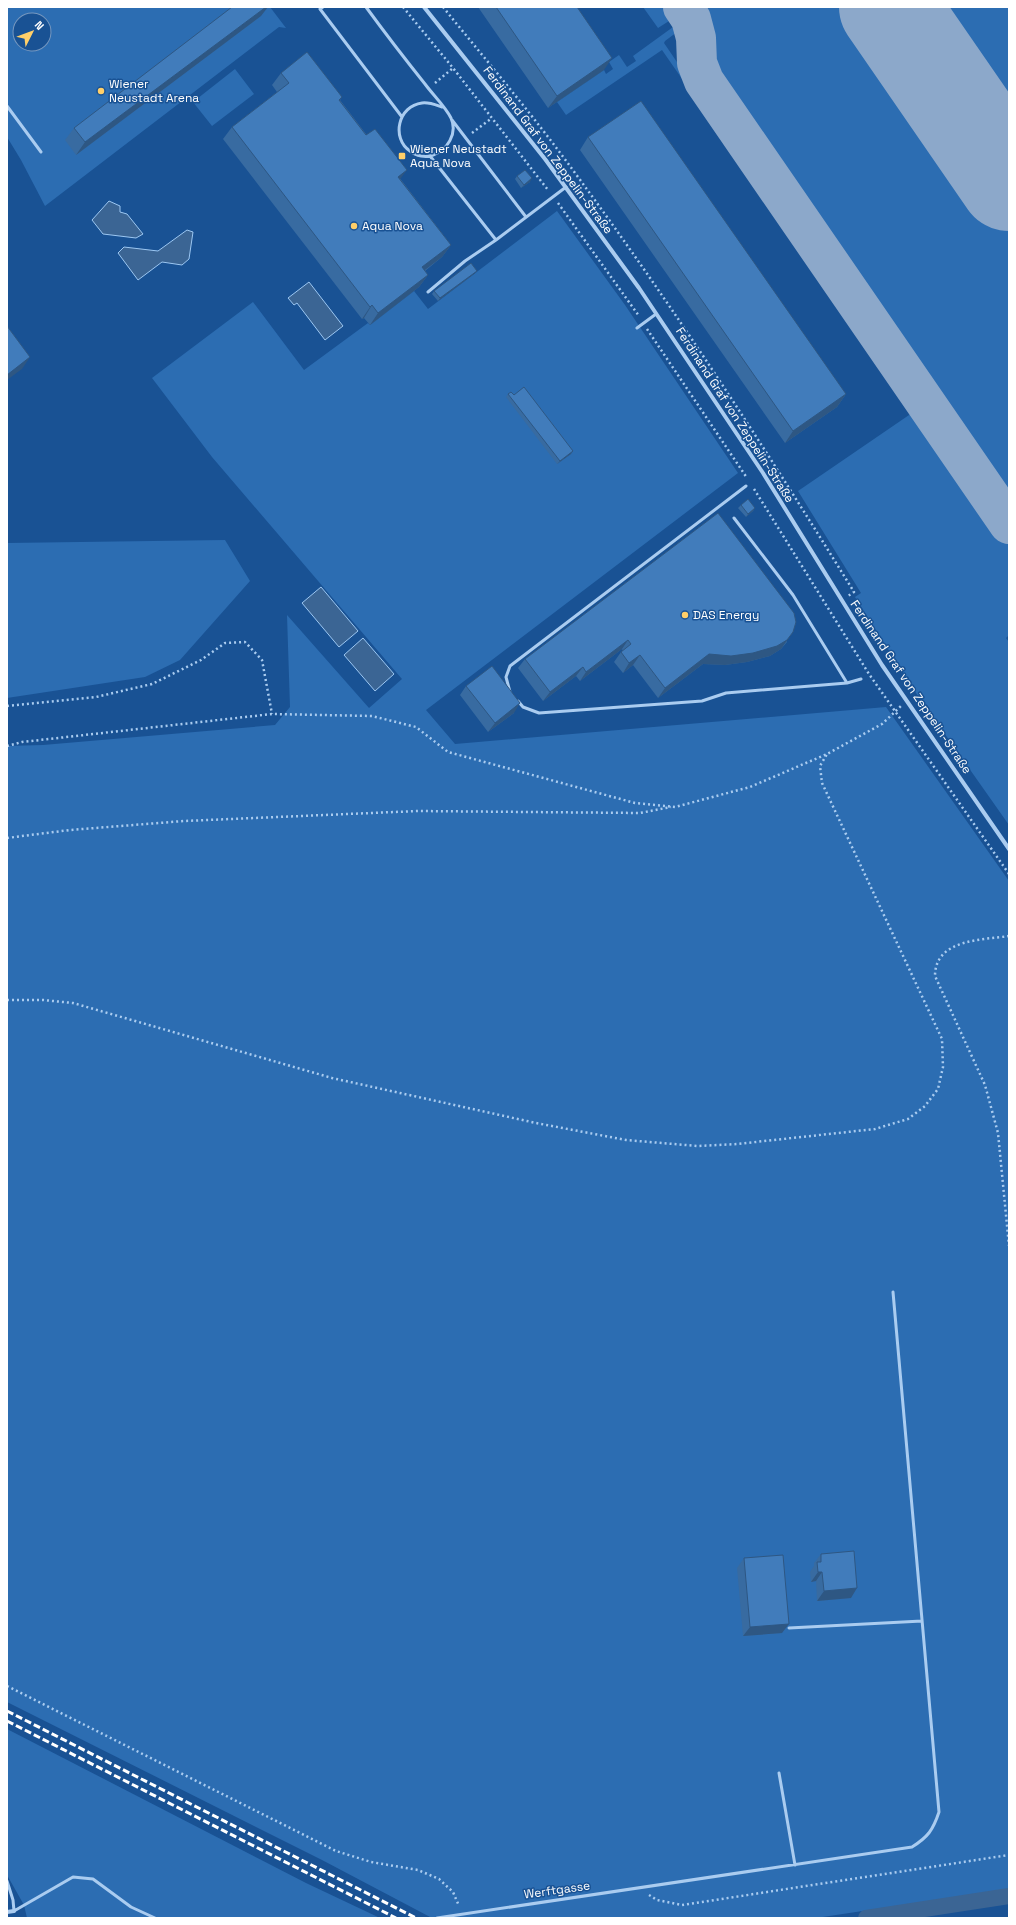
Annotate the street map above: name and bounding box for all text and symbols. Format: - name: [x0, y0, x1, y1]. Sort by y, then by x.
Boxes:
- north arrow: [12, 12, 52, 52]
- text: N: [32, 18, 47, 33]
- street label: Ferdinand Graf von Zeppelin-Straße: [480, 63, 616, 237]
- place label: Wiener Neustadt Arena: [109, 76, 199, 106]
- marker: Wiener Neustadt Arena: [96, 86, 106, 96]
- place label: Wiener Neustadt Aqua Nova: [410, 141, 507, 171]
- marker: Wiener Neustadt Aqua Nova: [397, 151, 407, 161]
- place label: Aqua Nova: [362, 218, 423, 234]
- marker: Aqua Nova: [349, 221, 359, 231]
- street label: Ferdinand Graf von Zeppelin-Straße: [672, 324, 798, 506]
- street label: Ferdinand Graf von Zeppelin-Straße: [847, 597, 975, 777]
- place label: DAS Energy: [693, 607, 759, 623]
- marker: DAS Energy: [680, 610, 690, 620]
- street label: Werftgasse: [523, 1877, 591, 1903]

